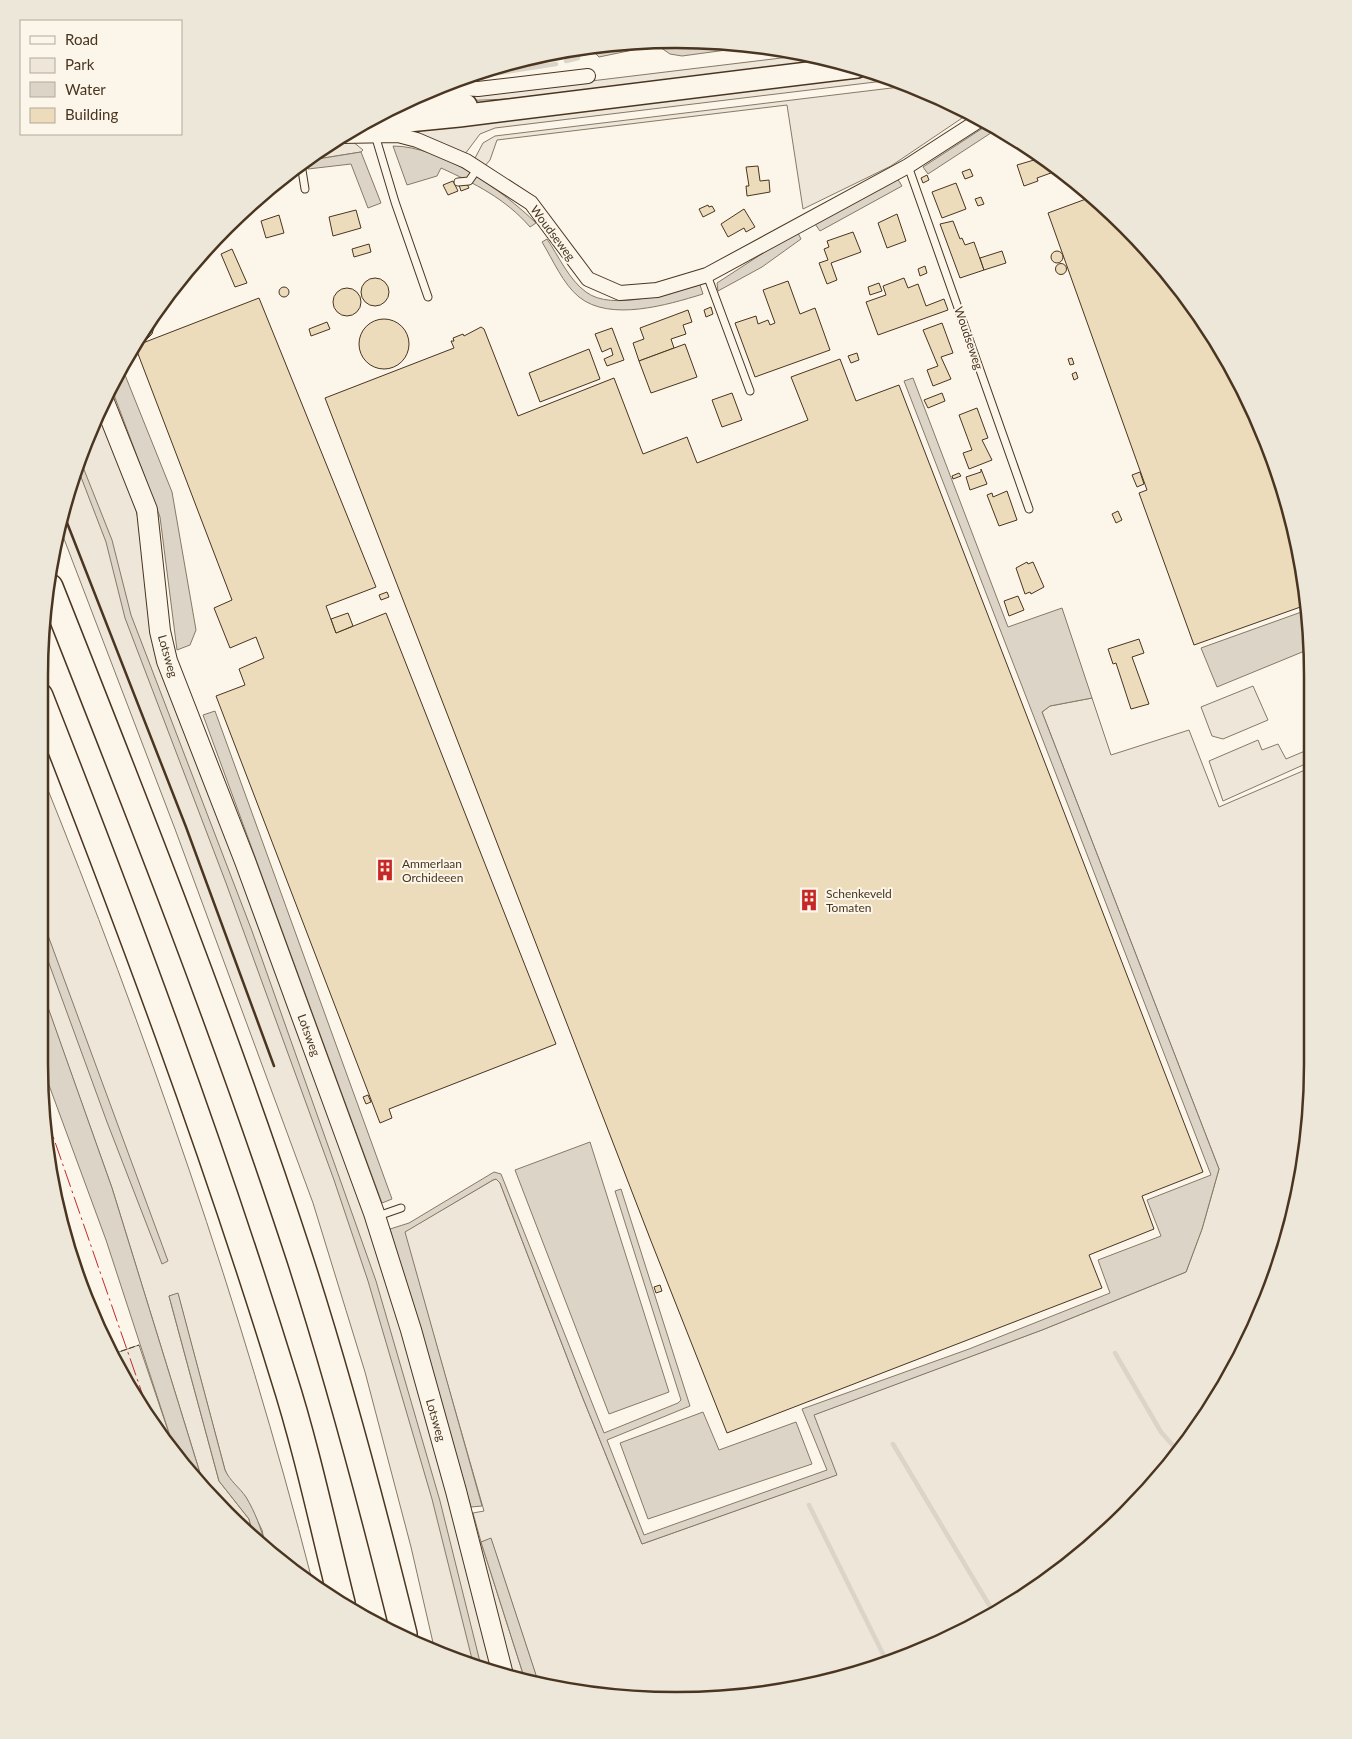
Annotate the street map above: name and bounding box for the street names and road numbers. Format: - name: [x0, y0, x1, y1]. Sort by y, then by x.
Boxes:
- street label: Woudseweg: [527, 202, 579, 264]
- street label: Woudseweg: [951, 305, 987, 371]
- street label: Lotsweg: [155, 633, 181, 679]
- street label: Lotsweg: [294, 1012, 324, 1058]
- street label: Lotsweg: [423, 1397, 449, 1443]

